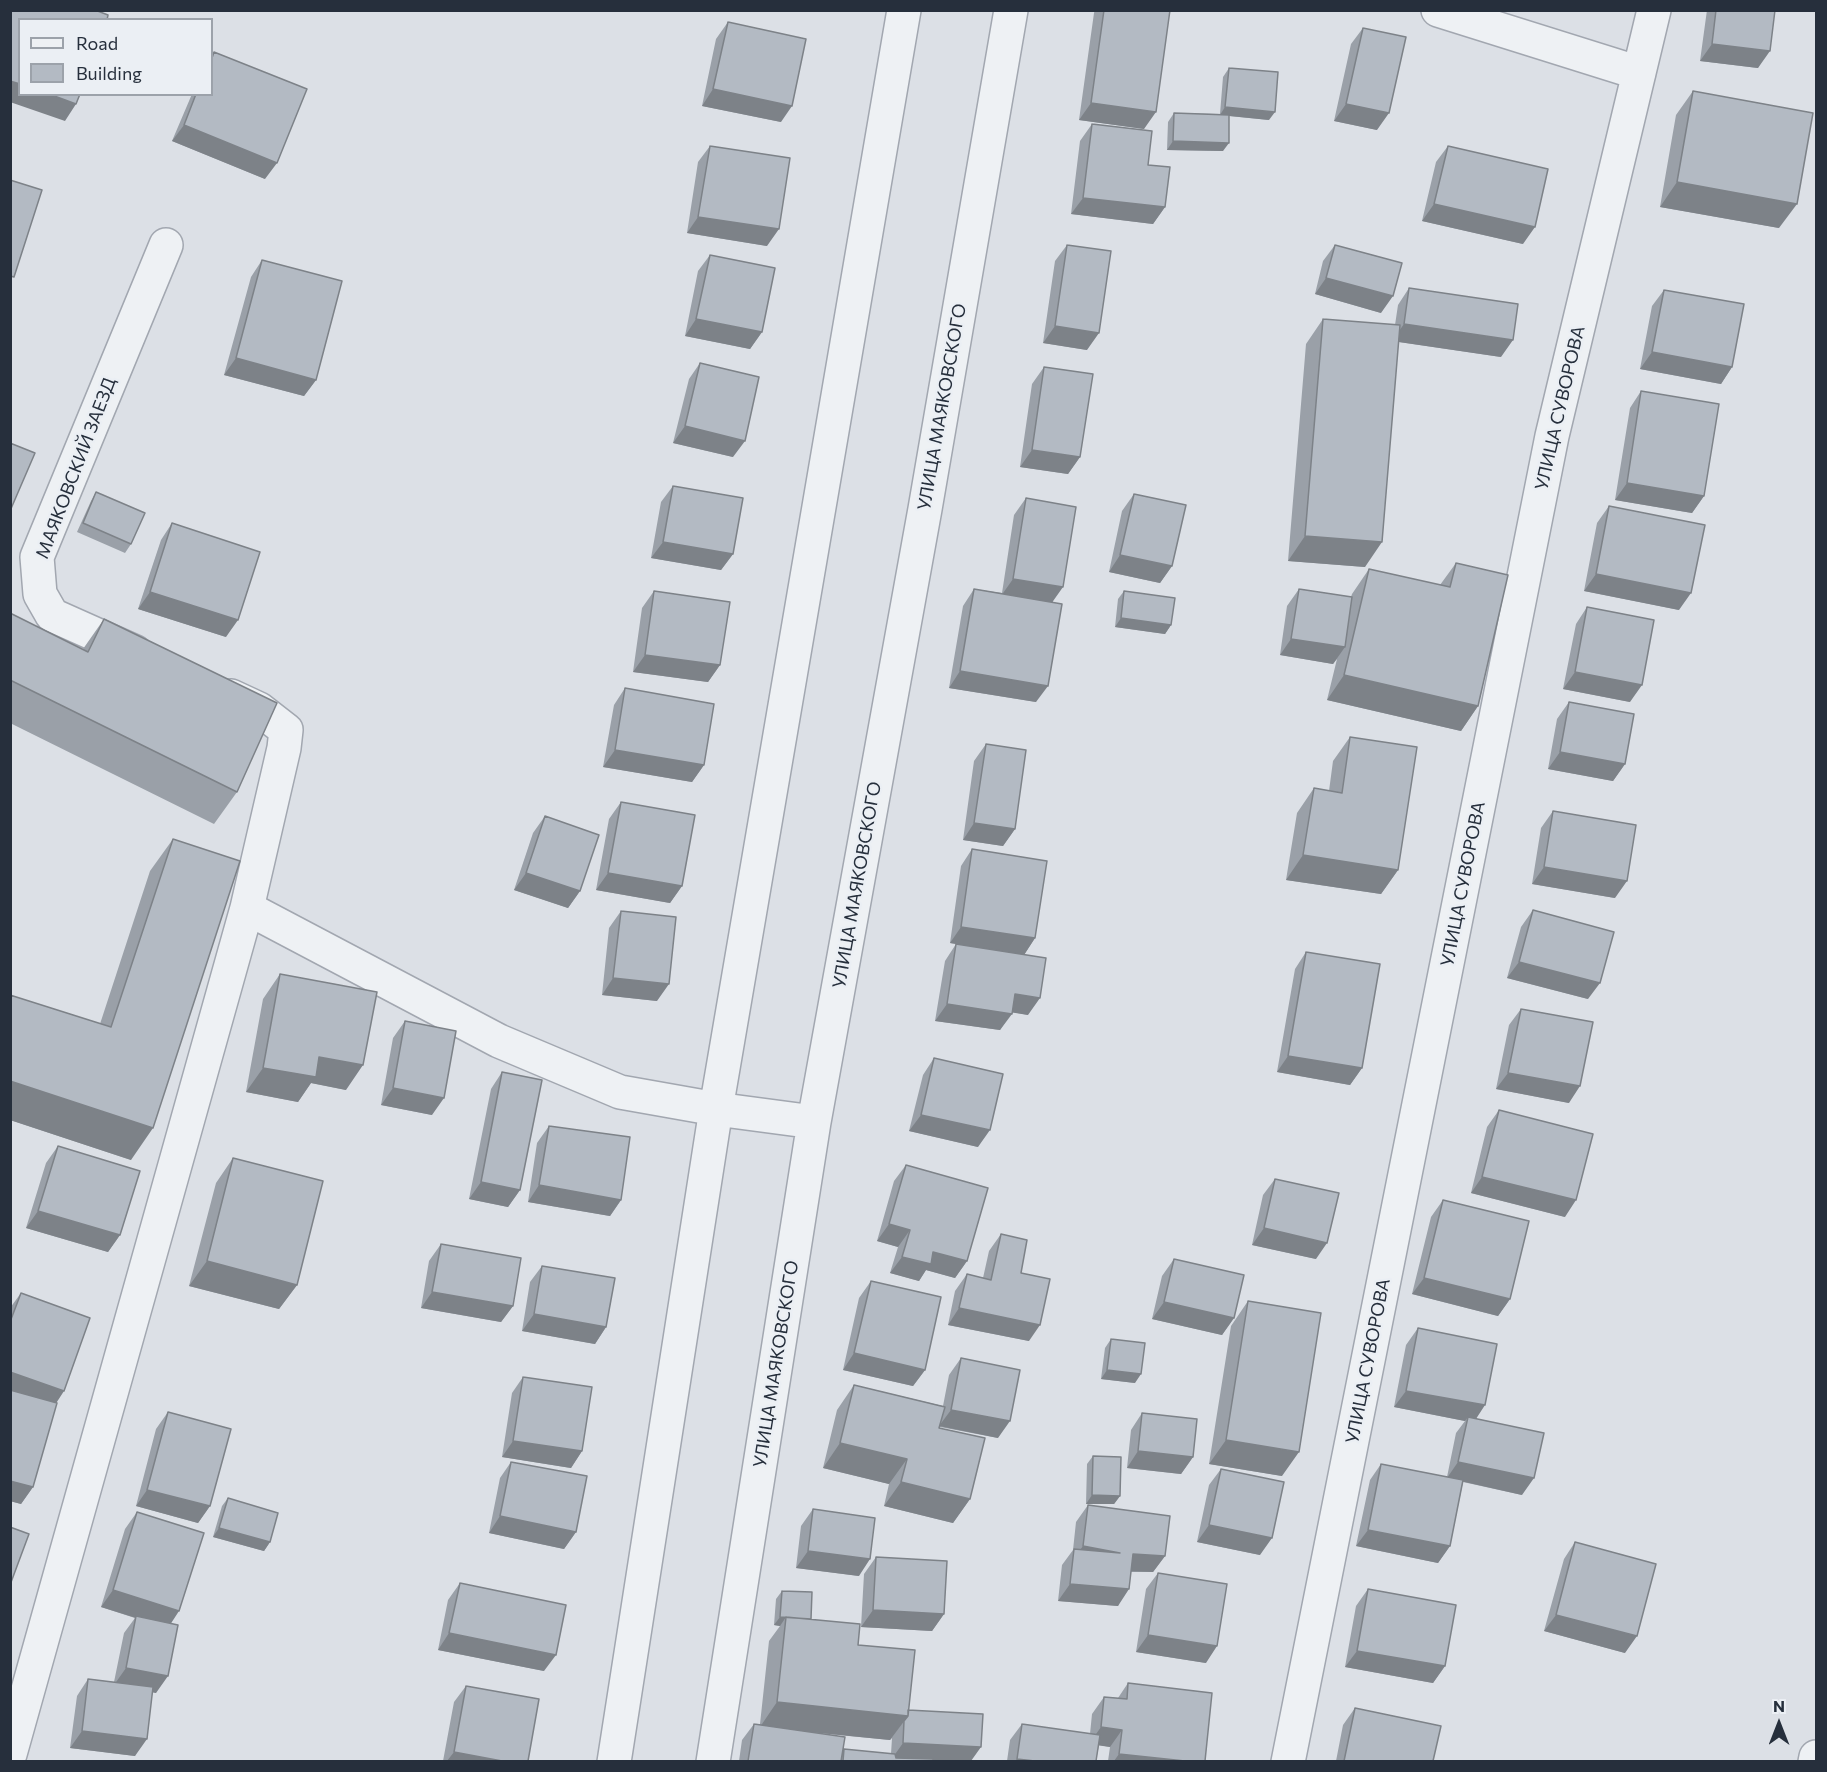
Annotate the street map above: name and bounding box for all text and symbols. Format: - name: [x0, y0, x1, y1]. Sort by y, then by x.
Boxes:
- legend: [18, 18, 213, 96]
- text: Road: [76, 32, 118, 54]
- text: Building: [76, 62, 142, 84]
- street label: УЛИЦА МАЯКОВСКОГО: [913, 302, 971, 512]
- street label: УЛИЦА СУВОРОВА: [1531, 324, 1589, 492]
- street label: МАЯКОВСКИЙ ЗАЕЗД: [31, 374, 121, 562]
- street label: УЛИЦА МАЯКОВСКОГО: [828, 780, 886, 990]
- street label: УЛИЦА СУВОРОВА: [1436, 799, 1490, 969]
- street label: УЛИЦА МАЯКОВСКОГО: [749, 1259, 803, 1469]
- street label: УЛИЦА СУВОРОВА: [1341, 1276, 1395, 1446]
- north arrow: [1749, 1694, 1809, 1754]
- text: N: [1773, 1696, 1785, 1715]

